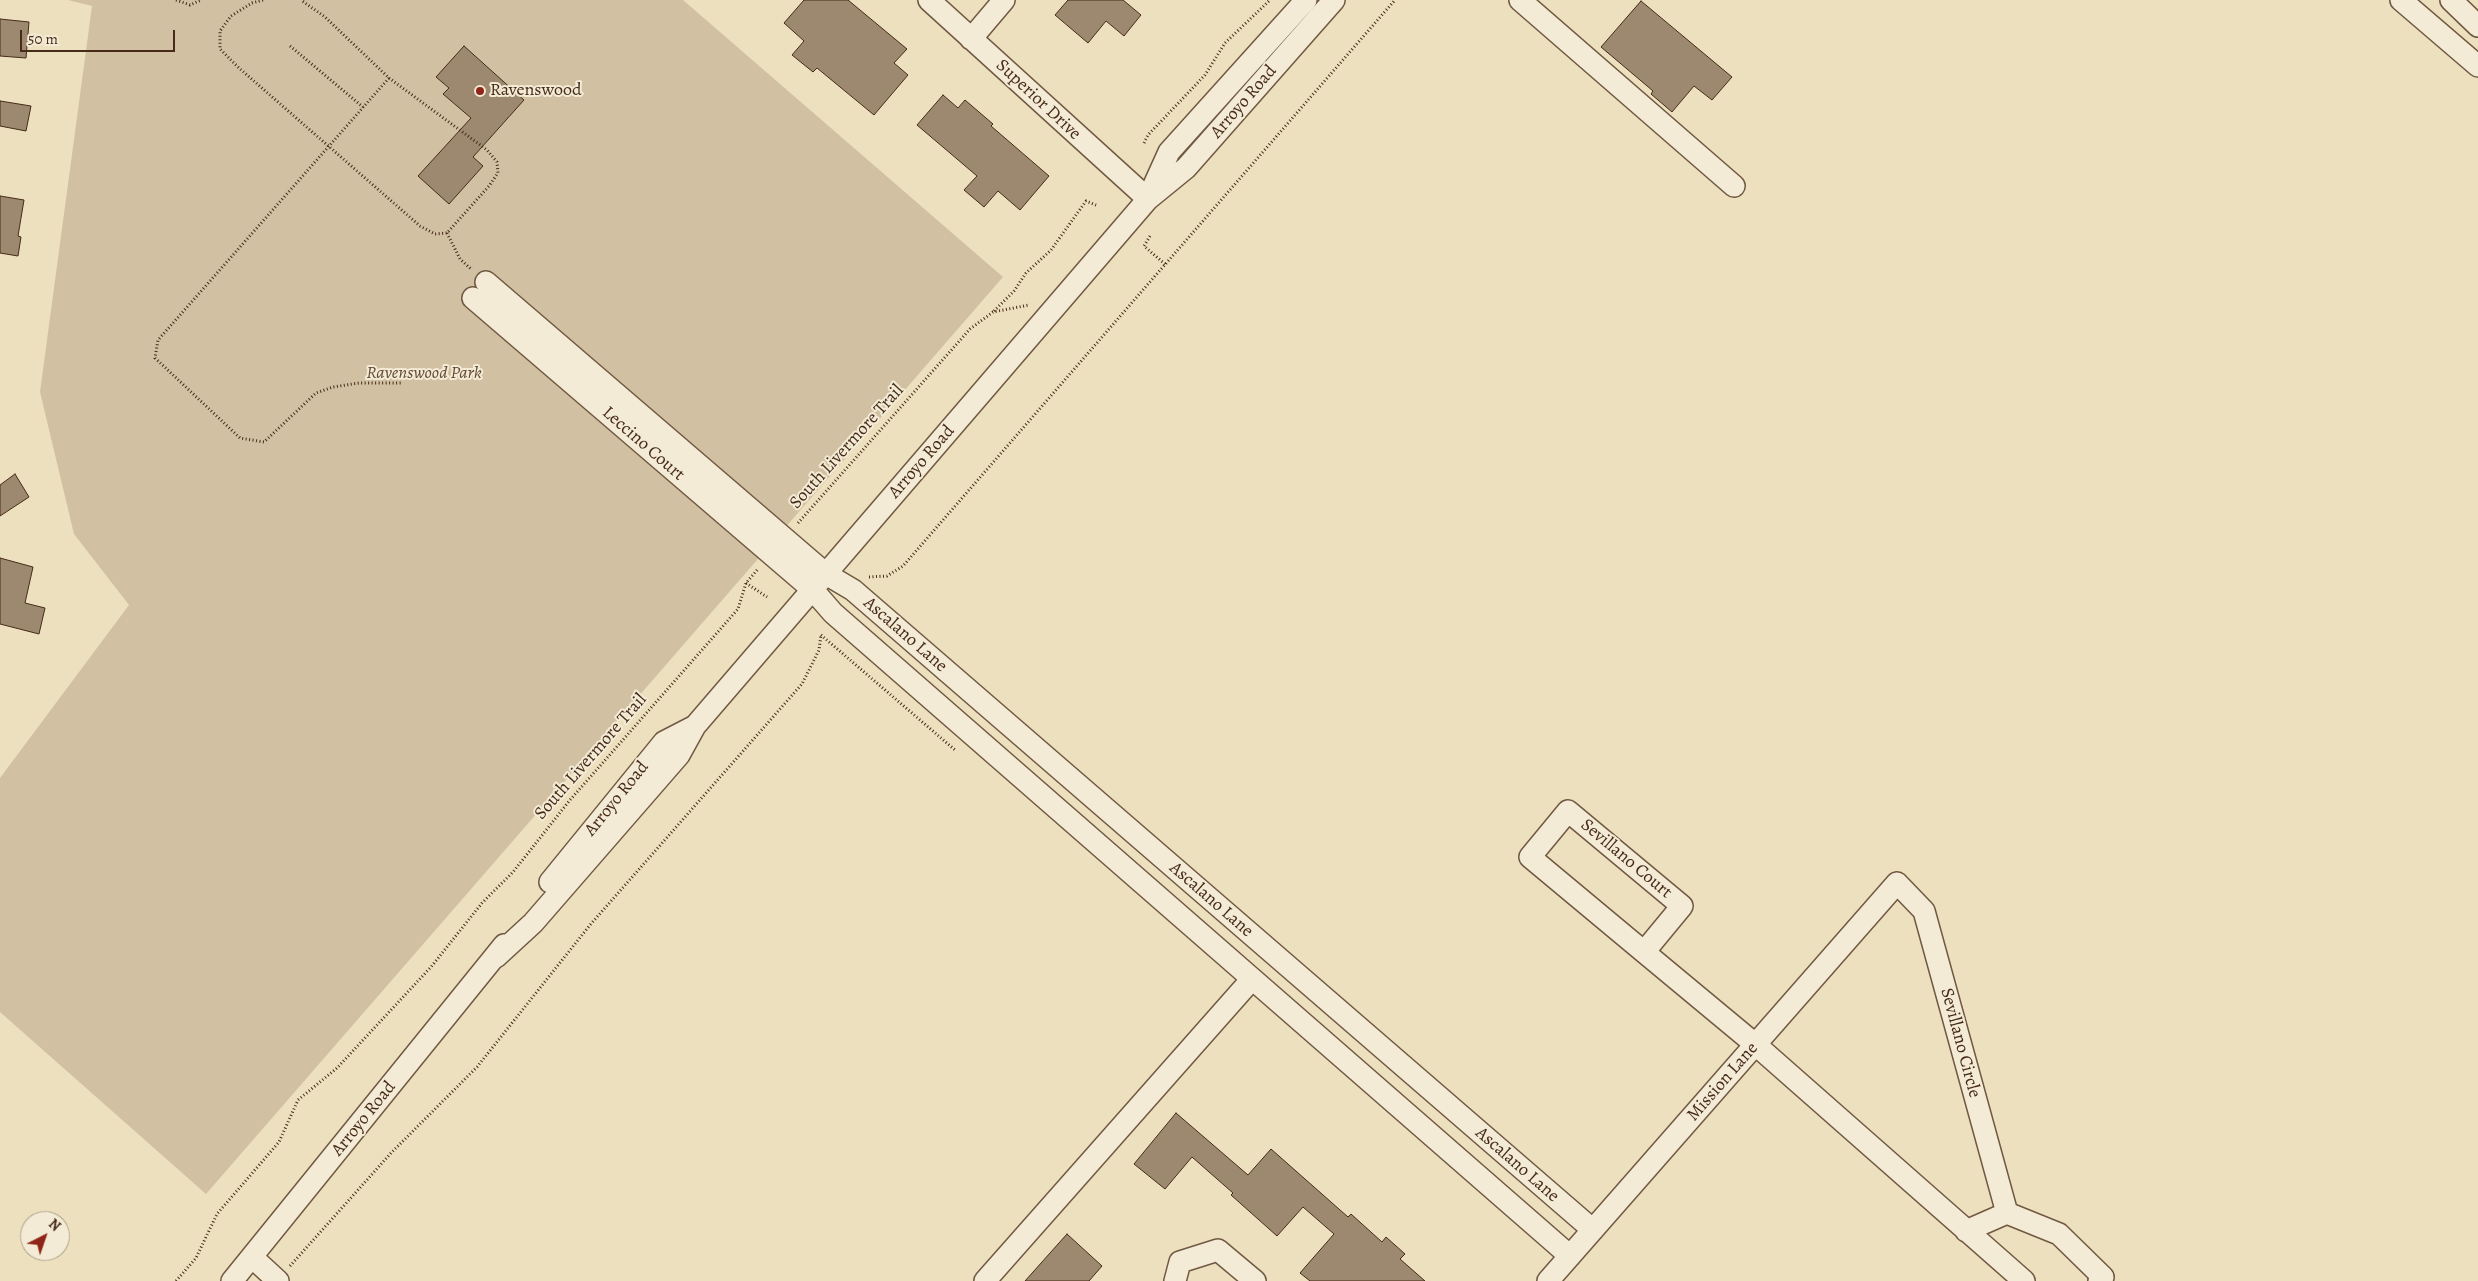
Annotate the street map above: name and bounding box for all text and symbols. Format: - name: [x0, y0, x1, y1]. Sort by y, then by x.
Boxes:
- scale bar: [22, 20, 178, 52]
- text: 50 m: [28, 29, 58, 49]
- street label: Superior Drive: [991, 55, 1085, 145]
- street label: Arroyo Road: [1206, 61, 1282, 143]
- place label: Ravenswood: [490, 80, 582, 102]
- marker: Ravenswood: [474, 85, 486, 97]
- park label: Ravenswood Park: [366, 363, 482, 385]
- street label: South Livermore Trail: [785, 380, 909, 514]
- street label: Leccino Court: [597, 402, 689, 486]
- street label: Arroyo Road: [884, 421, 960, 503]
- street label: Ascalano Lane: [859, 593, 951, 677]
- street label: South Livermore Trail: [530, 690, 652, 824]
- street label: Arroyo Road: [580, 757, 654, 841]
- street label: Sevillano Court: [1576, 815, 1676, 903]
- street label: Ascalano Lane: [1165, 858, 1257, 942]
- street label: Sevillano Circle: [1935, 986, 1985, 1100]
- street label: Mission Lane: [1683, 1038, 1763, 1126]
- street label: Arroyo Road: [327, 1077, 401, 1161]
- street label: Ascalano Lane: [1471, 1123, 1563, 1207]
- north arrow: [20, 1211, 70, 1261]
- text: N: [44, 1215, 65, 1236]

